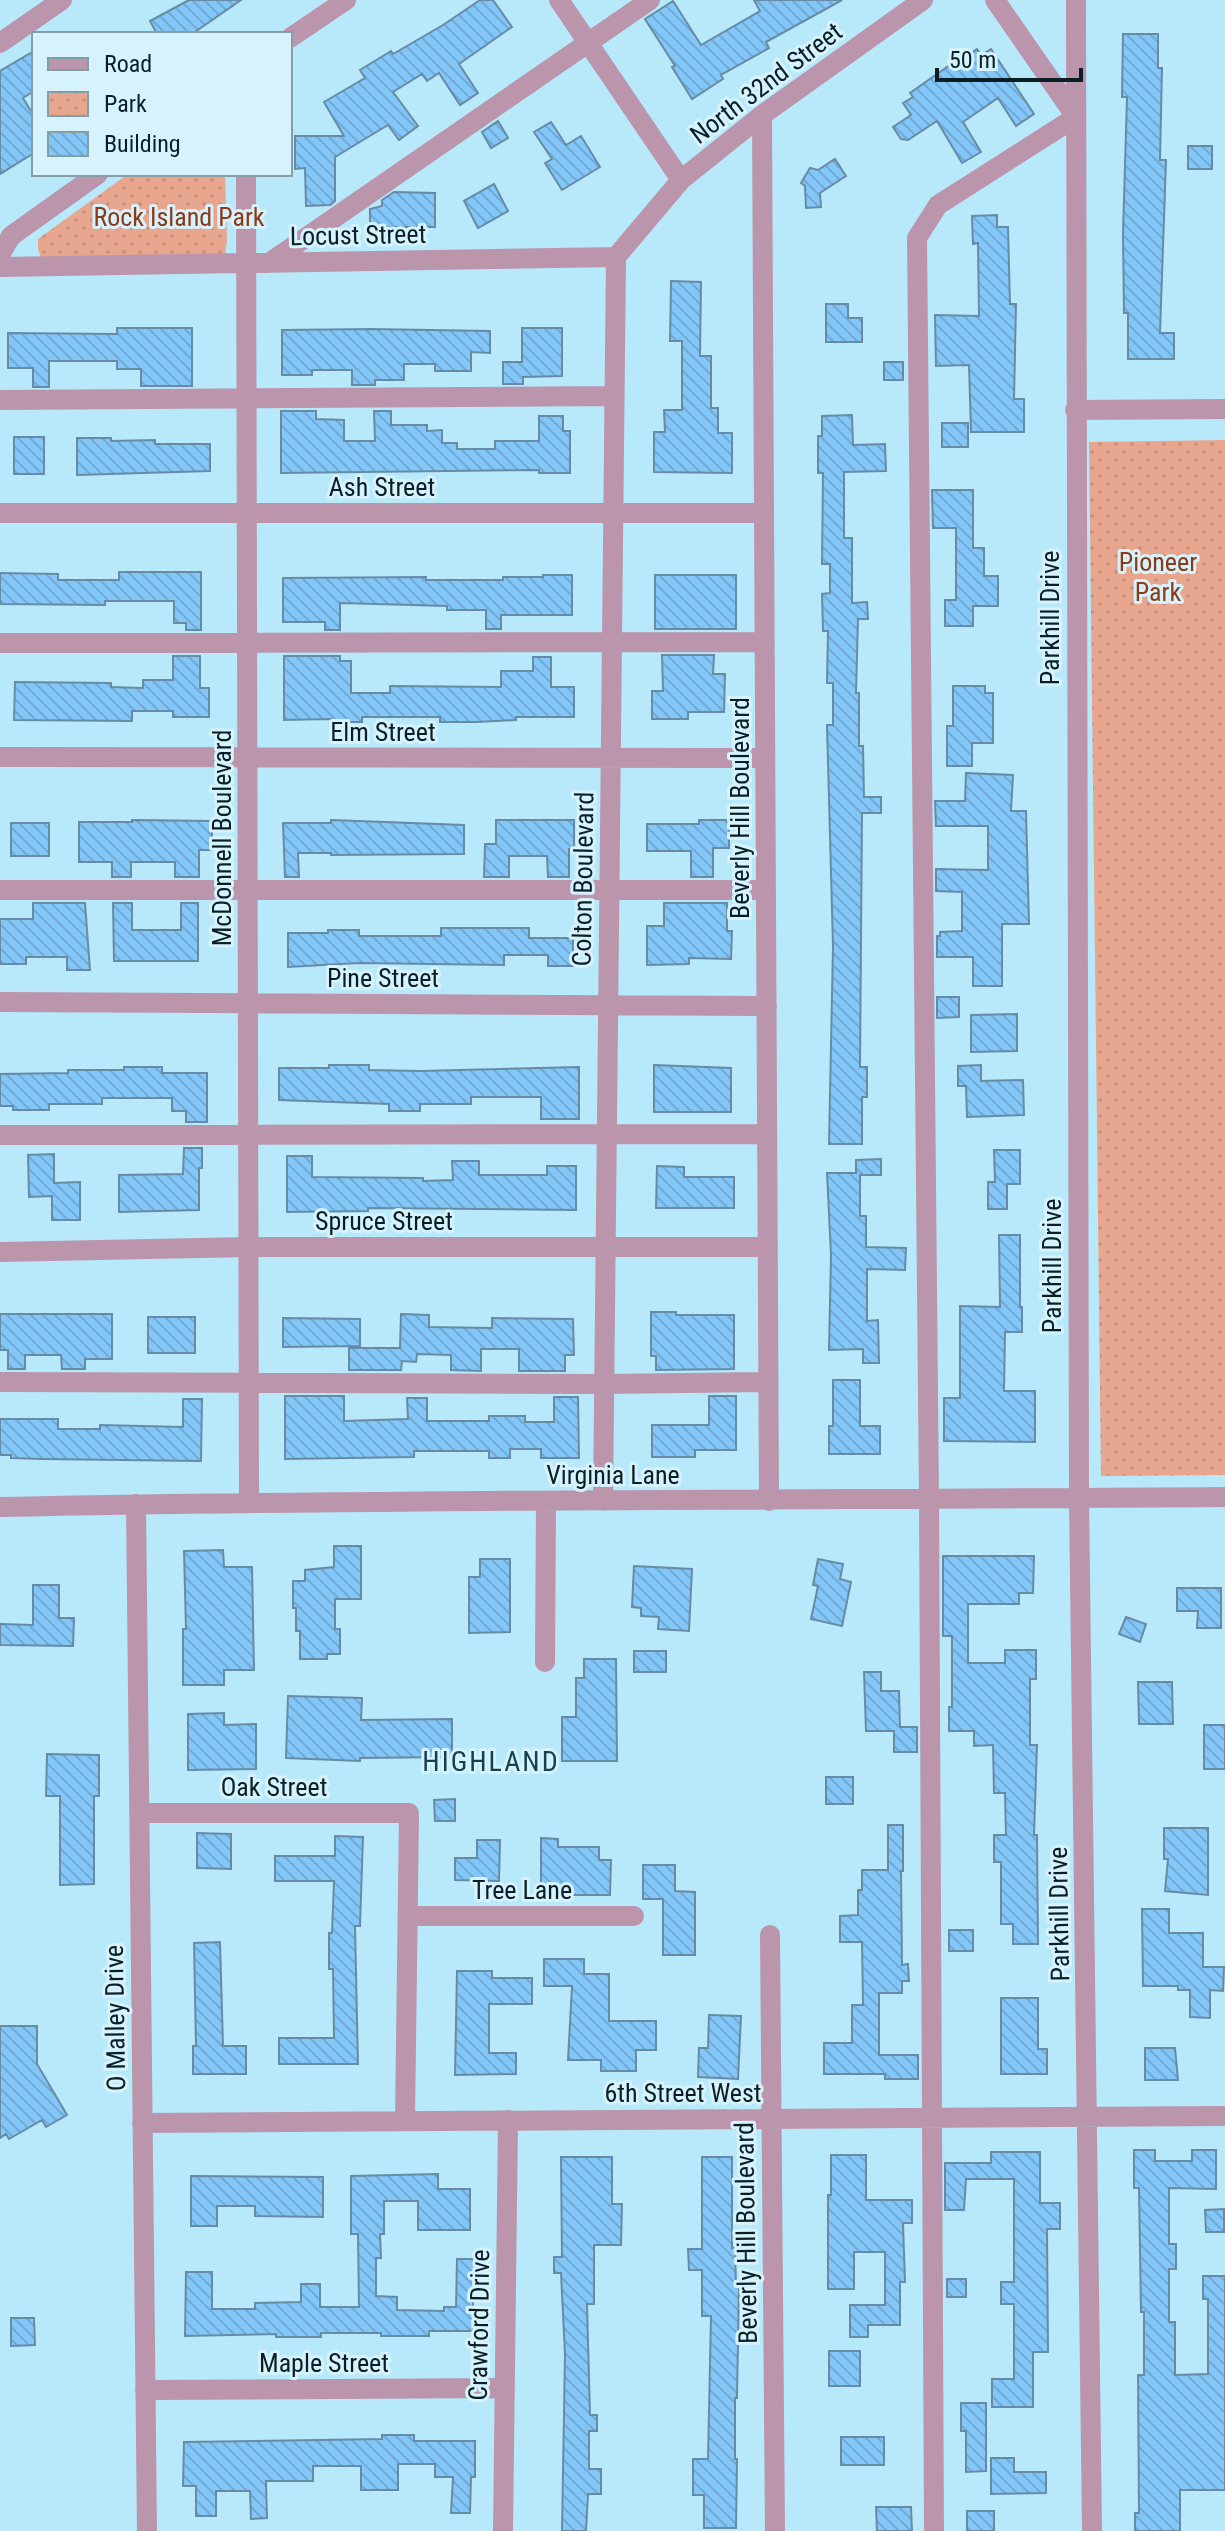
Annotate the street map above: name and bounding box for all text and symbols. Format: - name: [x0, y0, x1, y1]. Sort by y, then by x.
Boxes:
- street label: North 32nd Street: [684, 16, 848, 150]
- legend: [32, 32, 292, 176]
- scale bar: [937, 32, 1081, 82]
- text: 50 m: [949, 46, 996, 74]
- text: Road: [104, 50, 152, 78]
- text: Park: [104, 90, 147, 118]
- text: Building: [104, 130, 181, 158]
- park label: Rock Island Park: [93, 202, 265, 232]
- street label: Locust Street: [290, 219, 426, 251]
- street label: Ash Street: [329, 472, 435, 502]
- park label: Pioneer Park: [1119, 547, 1197, 607]
- street label: Parkhill Drive: [1035, 551, 1065, 685]
- street label: Beverly Hill Boulevard: [725, 697, 755, 919]
- street label: Elm Street: [330, 717, 436, 747]
- street label: McDonnell Boulevard: [207, 730, 237, 946]
- street label: Colton Boulevard: [566, 791, 600, 967]
- street label: Pine Street: [327, 963, 439, 993]
- street label: Parkhill Drive: [1037, 1199, 1067, 1333]
- street label: Spruce Street: [315, 1206, 453, 1236]
- street label: Virginia Lane: [546, 1460, 680, 1490]
- district label: HIGHLAND: [422, 1745, 560, 1778]
- street label: Oak Street: [221, 1772, 327, 1802]
- street label: Parkhill Drive: [1043, 1846, 1075, 1982]
- street label: Tree Lane: [472, 1875, 572, 1905]
- street label: O Malley Drive: [99, 1945, 131, 2091]
- street label: 6th Street West: [604, 2078, 762, 2108]
- street label: Beverly Hill Boulevard: [729, 2122, 763, 2344]
- street label: Crawford Drive: [463, 2249, 495, 2401]
- street label: Maple Street: [259, 2348, 389, 2378]

